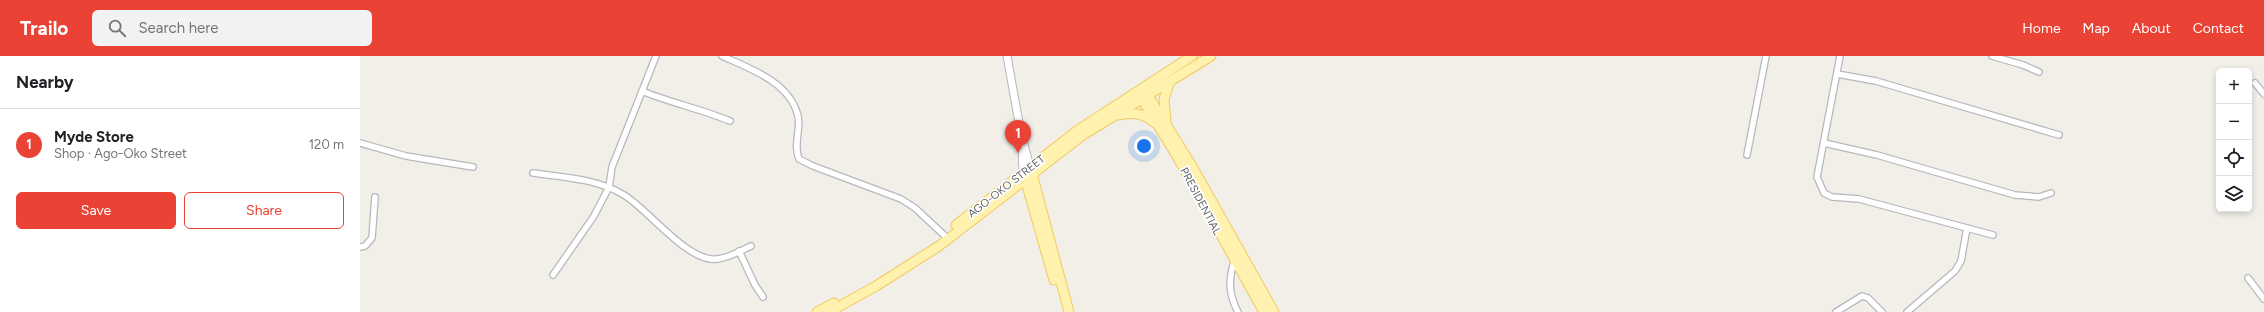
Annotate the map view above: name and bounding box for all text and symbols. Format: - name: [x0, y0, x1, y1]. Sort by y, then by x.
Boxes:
- search box: [92, 10, 372, 46]
- text: Trailo: [20, 17, 68, 40]
- icon: search: [106, 17, 128, 39]
- text: Search here: [138, 19, 219, 37]
- text: Home: [2022, 20, 2061, 37]
- text: Map: [2083, 20, 2110, 37]
- text: About: [2132, 20, 2171, 37]
- text: Contact: [2193, 20, 2244, 37]
- map controls: [2216, 68, 2252, 212]
- button: +: [2216, 68, 2252, 104]
- text: Nearby: [16, 72, 74, 92]
- button: −: [2216, 104, 2252, 140]
- pin: 1: [1005, 120, 1031, 153]
- text: Myde Store: [54, 128, 134, 146]
- your location: [1134, 136, 1154, 156]
- text: 1: [26, 137, 32, 152]
- text: 120 m: [309, 137, 344, 152]
- button: locate: [2216, 140, 2252, 176]
- text: Shop · Ago-Oko Street: [54, 146, 187, 161]
- street label: AGO-OKO STREET: [965, 152, 1047, 220]
- street label: PRESIDENTIAL: [1177, 165, 1224, 237]
- button: layers: [2216, 176, 2252, 212]
- button: Save: [16, 192, 176, 229]
- button: Share: [184, 192, 344, 229]

